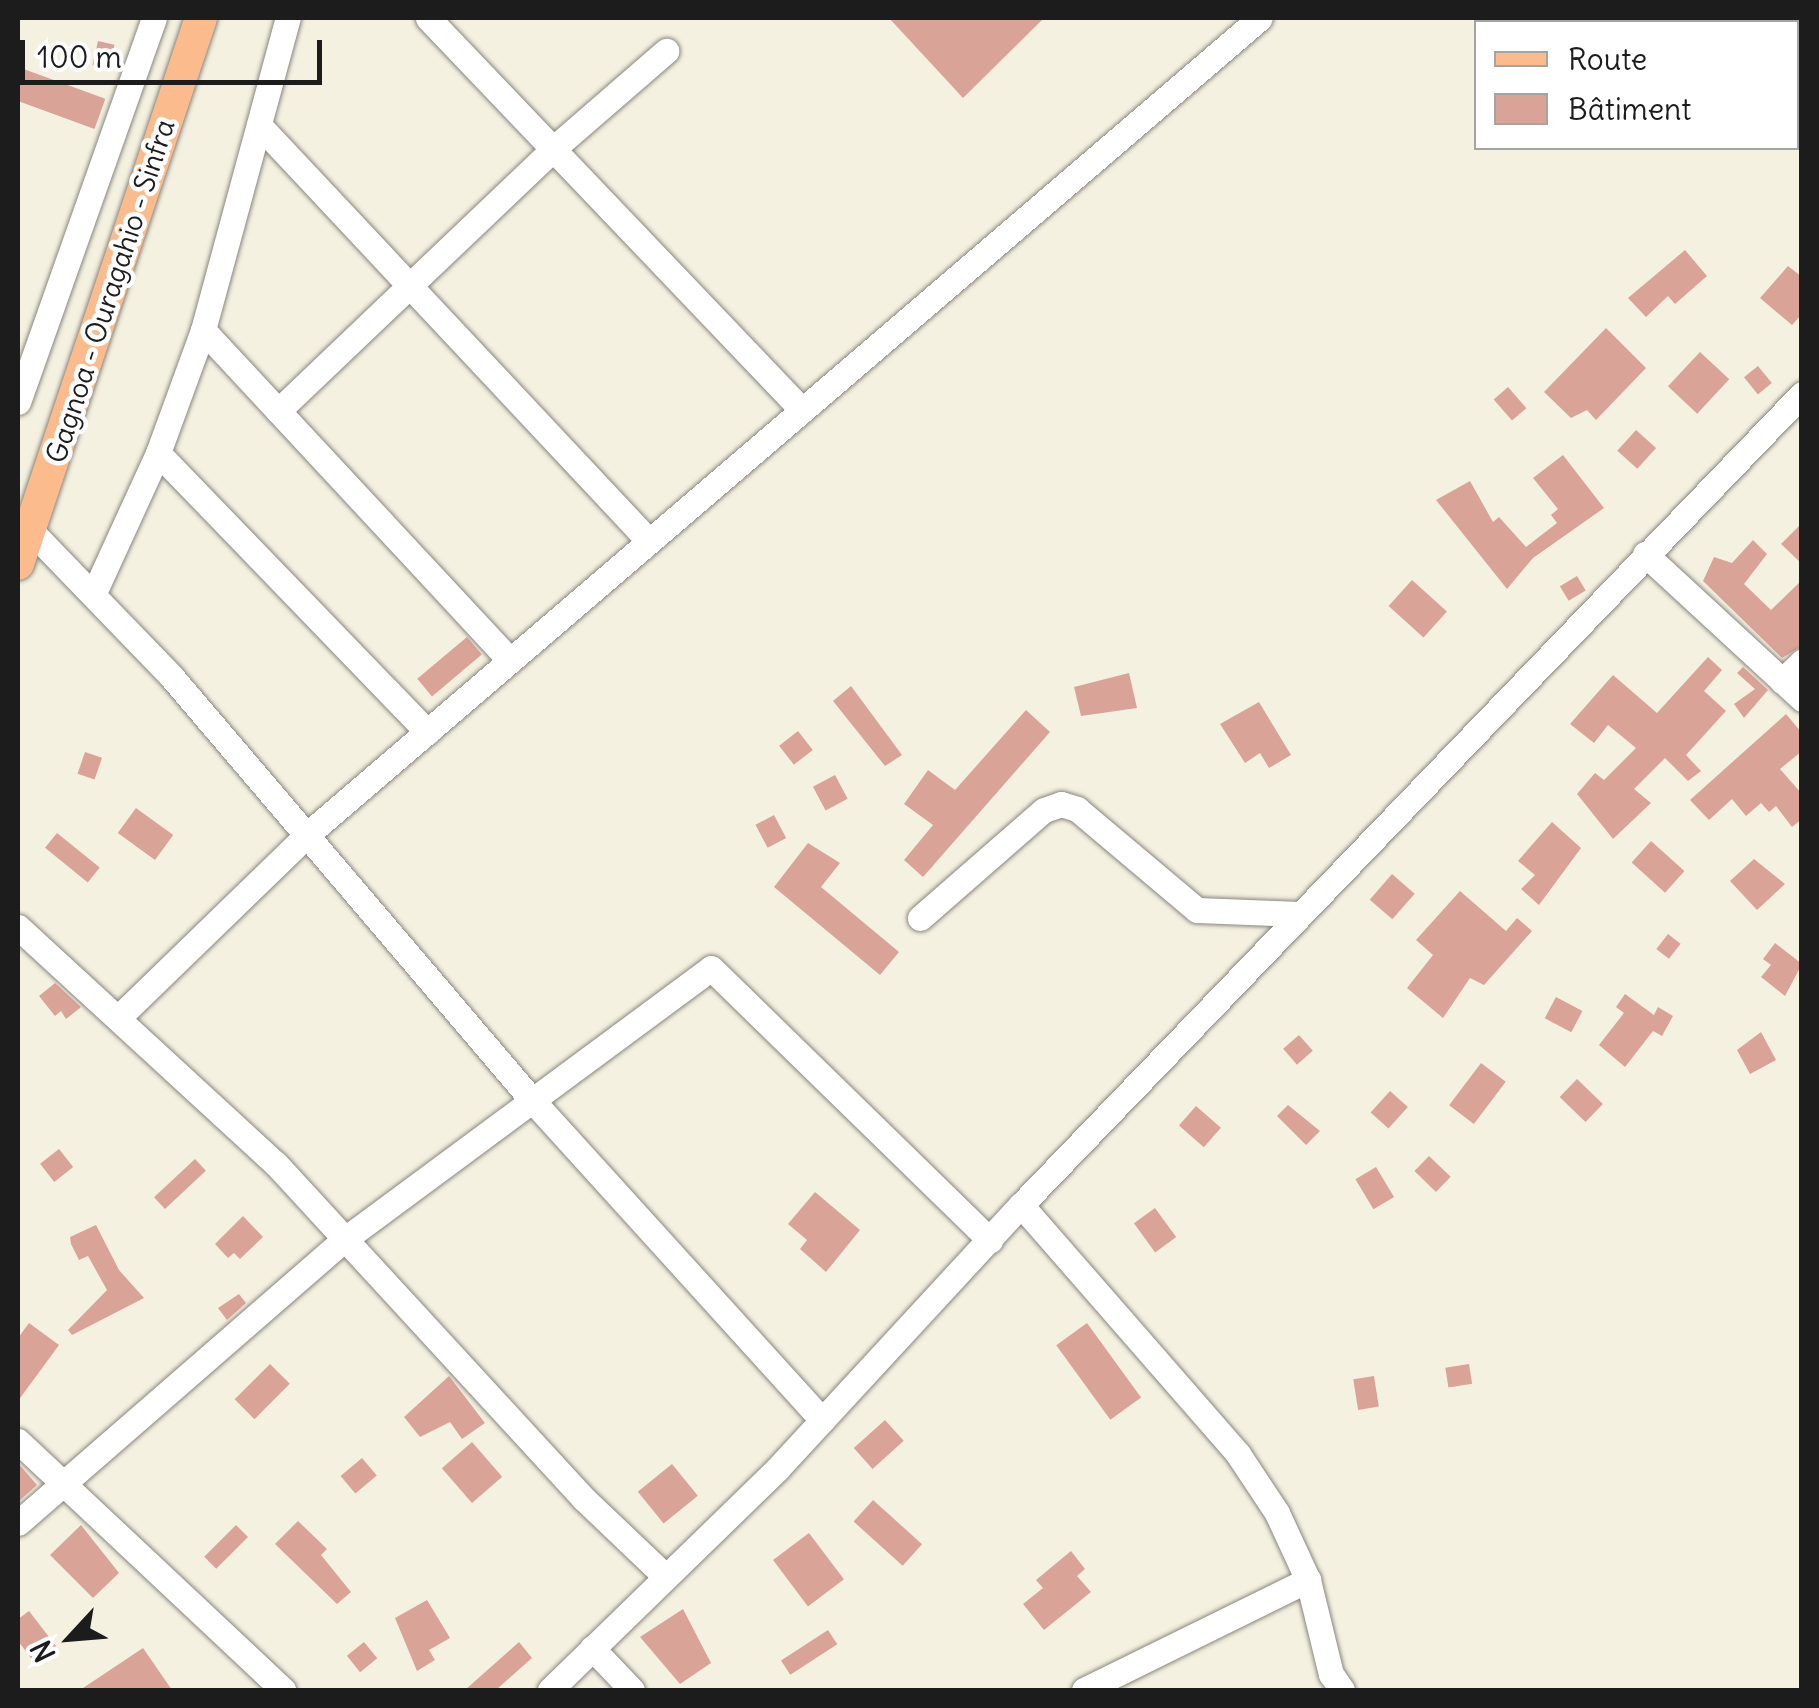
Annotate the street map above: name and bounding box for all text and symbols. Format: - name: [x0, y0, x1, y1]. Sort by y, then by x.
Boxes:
- scale bar: [25, 20, 328, 82]
- legend: [1474, 20, 1799, 150]
- text: 100 m: [37, 38, 122, 76]
- text: Route: [1568, 40, 1647, 78]
- text: Bâtiment: [1568, 90, 1691, 128]
- street label: Gagnoa - Ouragahio - Sinfra: [39, 115, 181, 467]
- north arrow: [20, 1588, 120, 1688]
- text: N: [23, 1635, 63, 1668]

